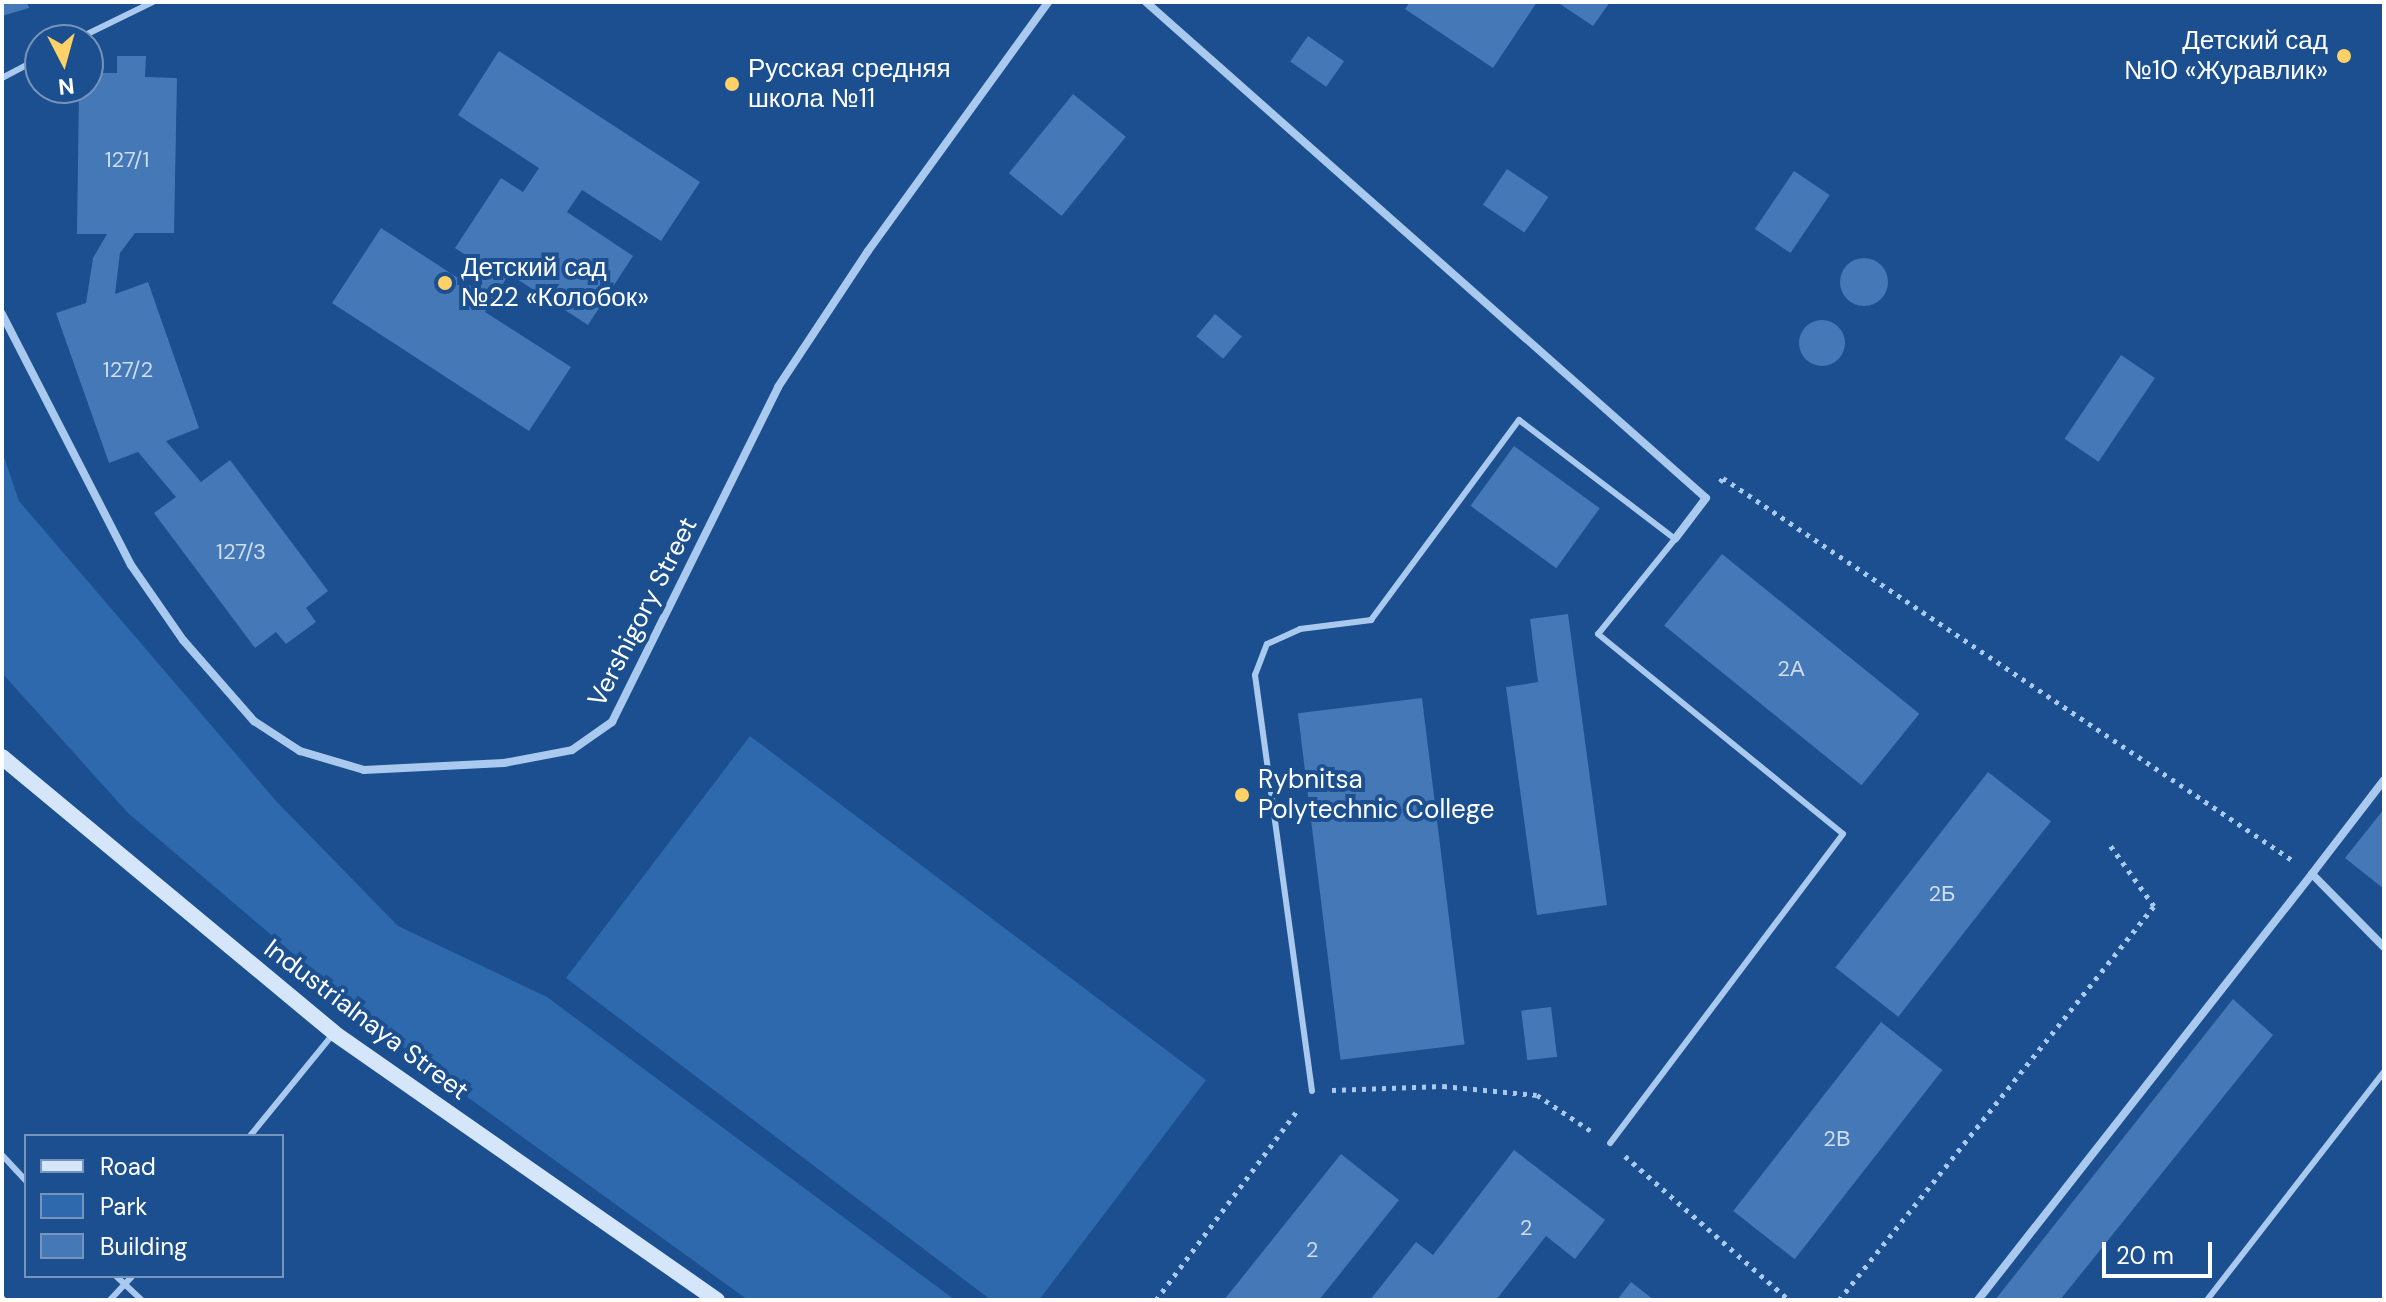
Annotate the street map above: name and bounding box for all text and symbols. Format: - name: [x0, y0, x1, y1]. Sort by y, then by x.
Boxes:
- north arrow: [24, 24, 104, 104]
- place label: Детский сад №10 «Журавлик»: [2124, 25, 2328, 86]
- marker: Детский сад №10 «Журавлик»: [2335, 47, 2353, 65]
- place label: Русская средняя школа №11: [748, 53, 950, 114]
- text: N: [57, 71, 76, 102]
- marker: Русская средняя школа №11: [723, 75, 741, 93]
- house number: 127/1: [105, 147, 149, 173]
- place label: Детский сад №22 «Колобок»: [461, 252, 649, 314]
- marker: Детский сад №22 «Колобок»: [436, 274, 454, 292]
- house number: 127/2: [103, 357, 153, 383]
- street label: Vershigory Street: [582, 512, 704, 712]
- house number: 127/3: [216, 539, 266, 565]
- house number: 2А: [1777, 656, 1805, 682]
- place label: Rybnitsa Polytechnic College: [1258, 764, 1494, 826]
- marker: Rybnitsa Polytechnic College: [1233, 786, 1251, 804]
- house number: 2Б: [1928, 881, 1956, 907]
- street label: Industrialnaya Street: [258, 933, 474, 1107]
- house number: 2В: [1823, 1126, 1851, 1152]
- legend: [24, 1134, 284, 1278]
- text: Road: [100, 1151, 156, 1182]
- text: Park: [100, 1191, 147, 1222]
- house number: 2: [1520, 1215, 1532, 1241]
- scale bar: [2106, 1226, 2216, 1276]
- text: Building: [100, 1231, 187, 1262]
- house number: 2: [1306, 1237, 1318, 1263]
- text: 20 m: [2116, 1240, 2174, 1271]

